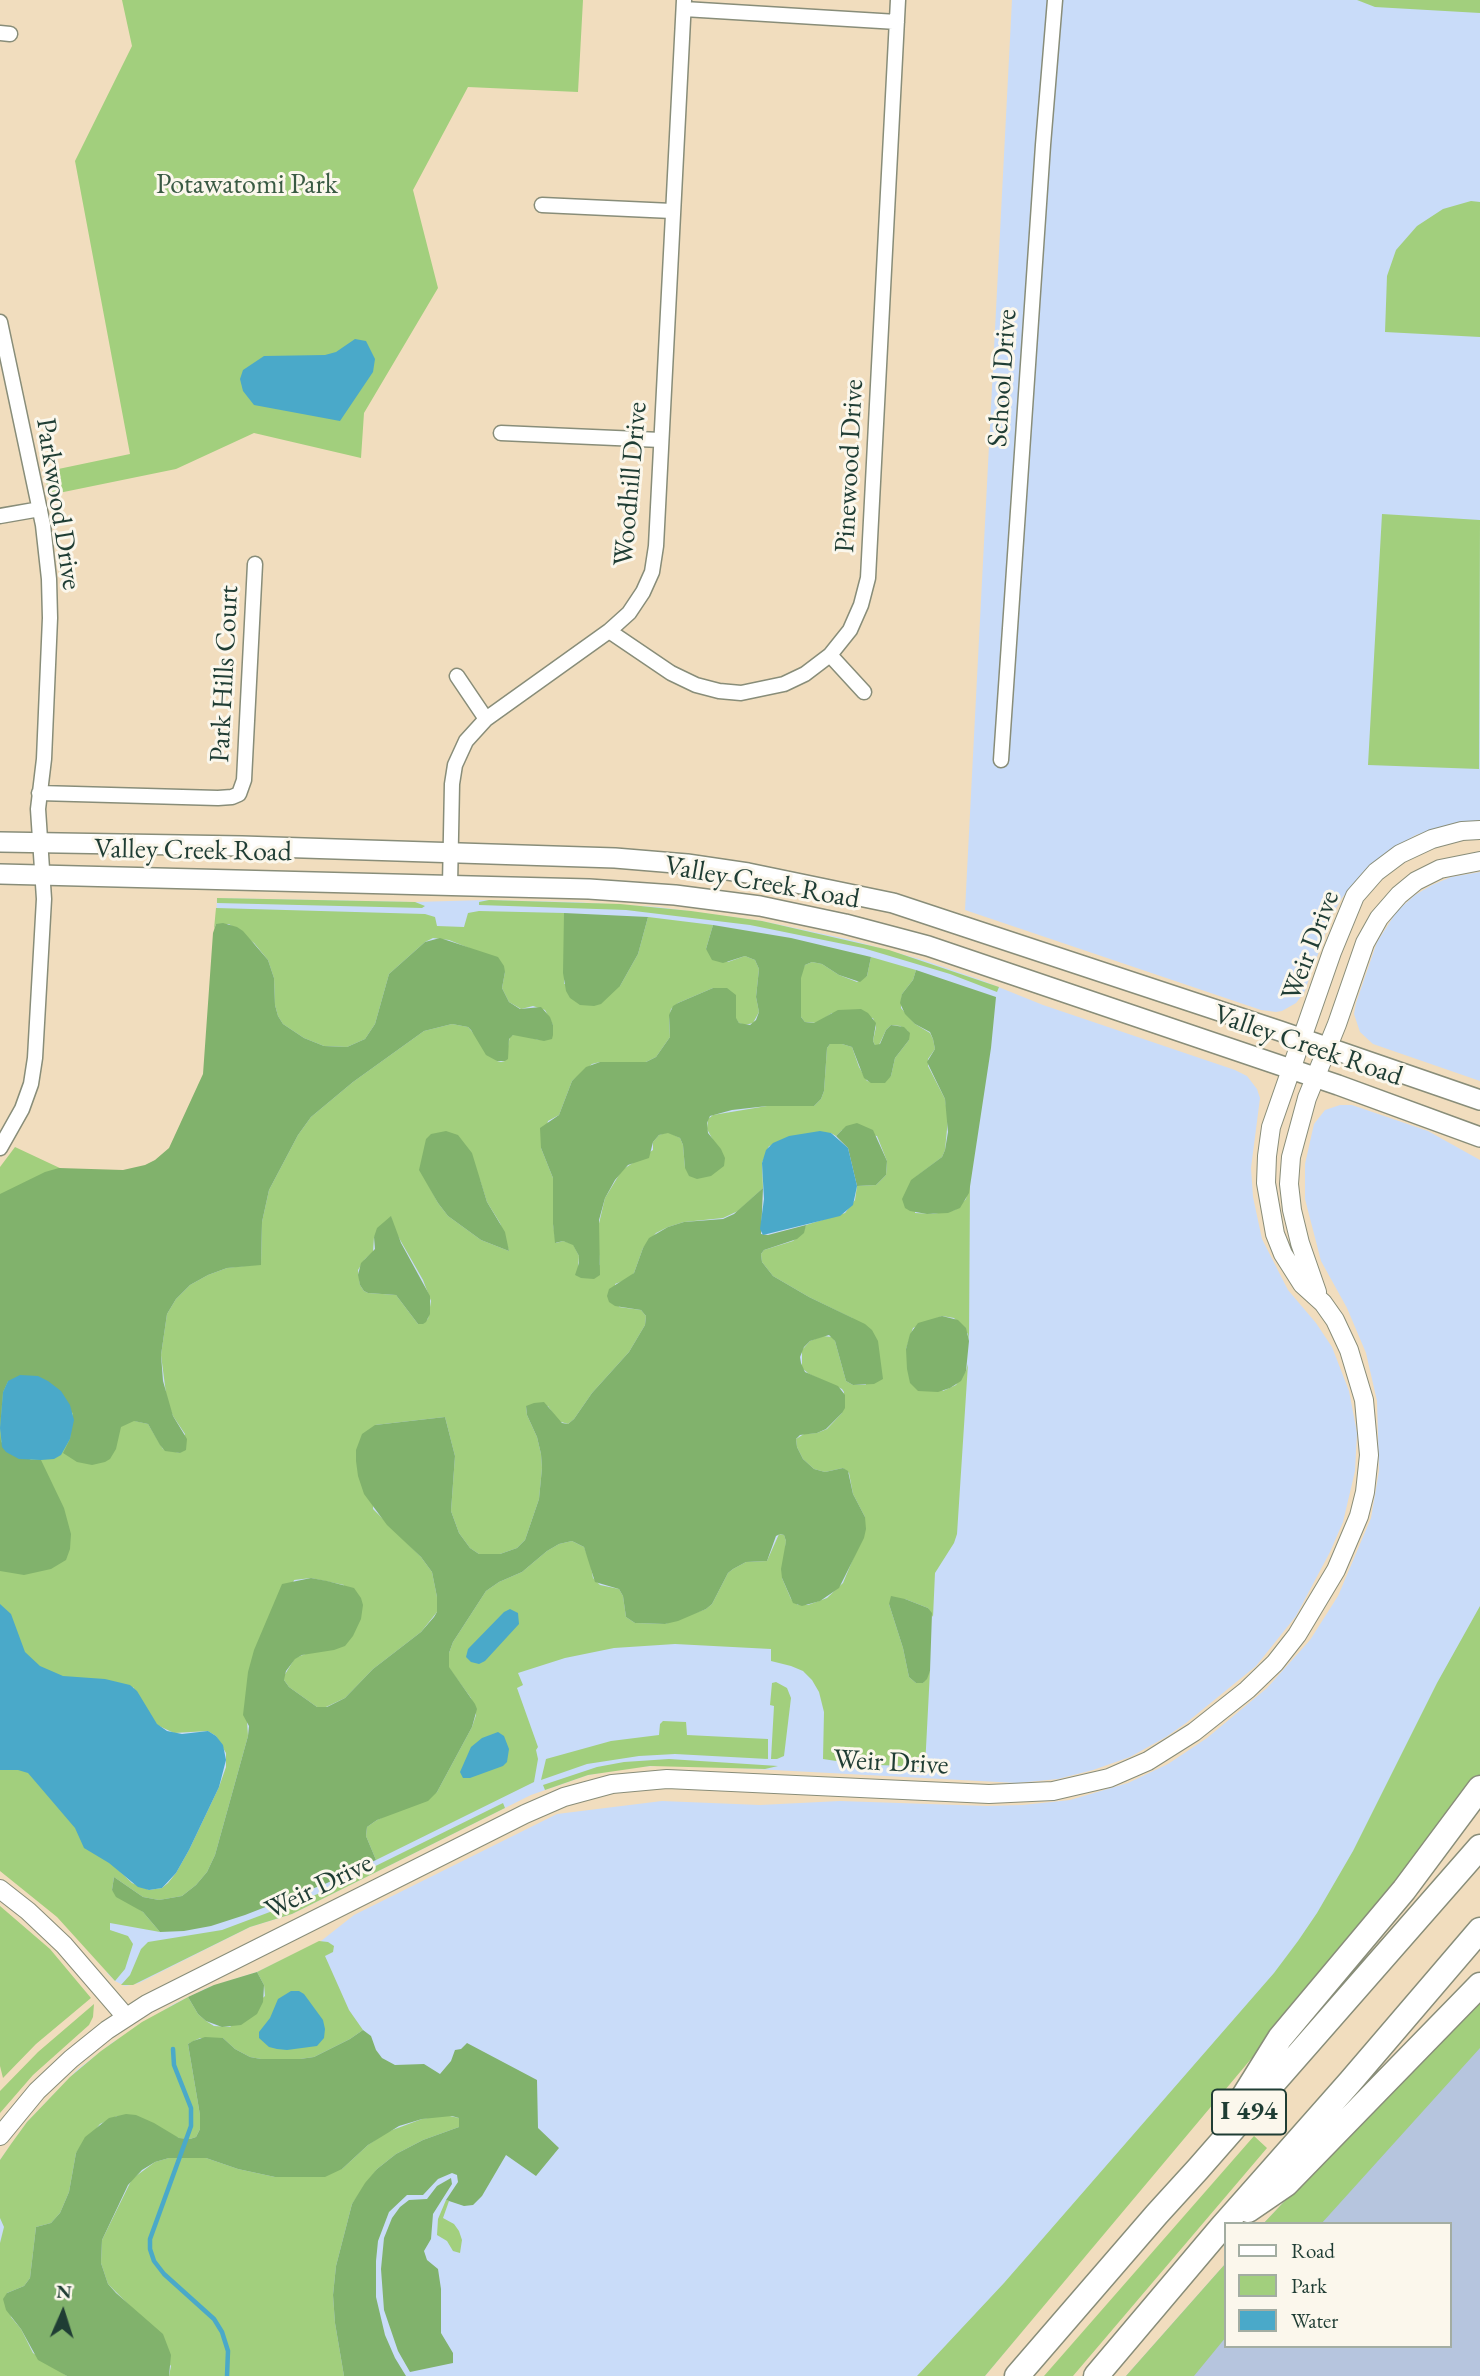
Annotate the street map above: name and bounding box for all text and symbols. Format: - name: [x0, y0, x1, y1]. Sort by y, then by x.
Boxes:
- park label: Potawatomi Park: [156, 168, 338, 202]
- street label: School Drive: [981, 308, 1025, 448]
- street label: Pinewood Drive: [829, 378, 871, 554]
- street label: Woodhill Drive: [607, 400, 655, 568]
- street label: Parkwood Drive: [28, 416, 88, 592]
- street label: Park Hills Court: [204, 584, 246, 764]
- street label: Valley Creek Road: [94, 832, 292, 870]
- street label: Valley Creek Road: [662, 849, 862, 917]
- street label: Weir Drive: [1275, 886, 1347, 1006]
- street label: Valley Creek Road: [1209, 998, 1407, 1094]
- street label: Weir Drive: [833, 1743, 949, 1783]
- street label: Weir Drive: [260, 1847, 378, 1927]
- road number: I 494: [1212, 2090, 1286, 2134]
- legend: [1224, 2222, 1452, 2348]
- text: Road: [1291, 2237, 1335, 2264]
- text: Park: [1291, 2272, 1327, 2299]
- north arrow: [28, 2278, 98, 2348]
- text: N: [56, 2279, 72, 2304]
- text: Water: [1291, 2307, 1338, 2334]

